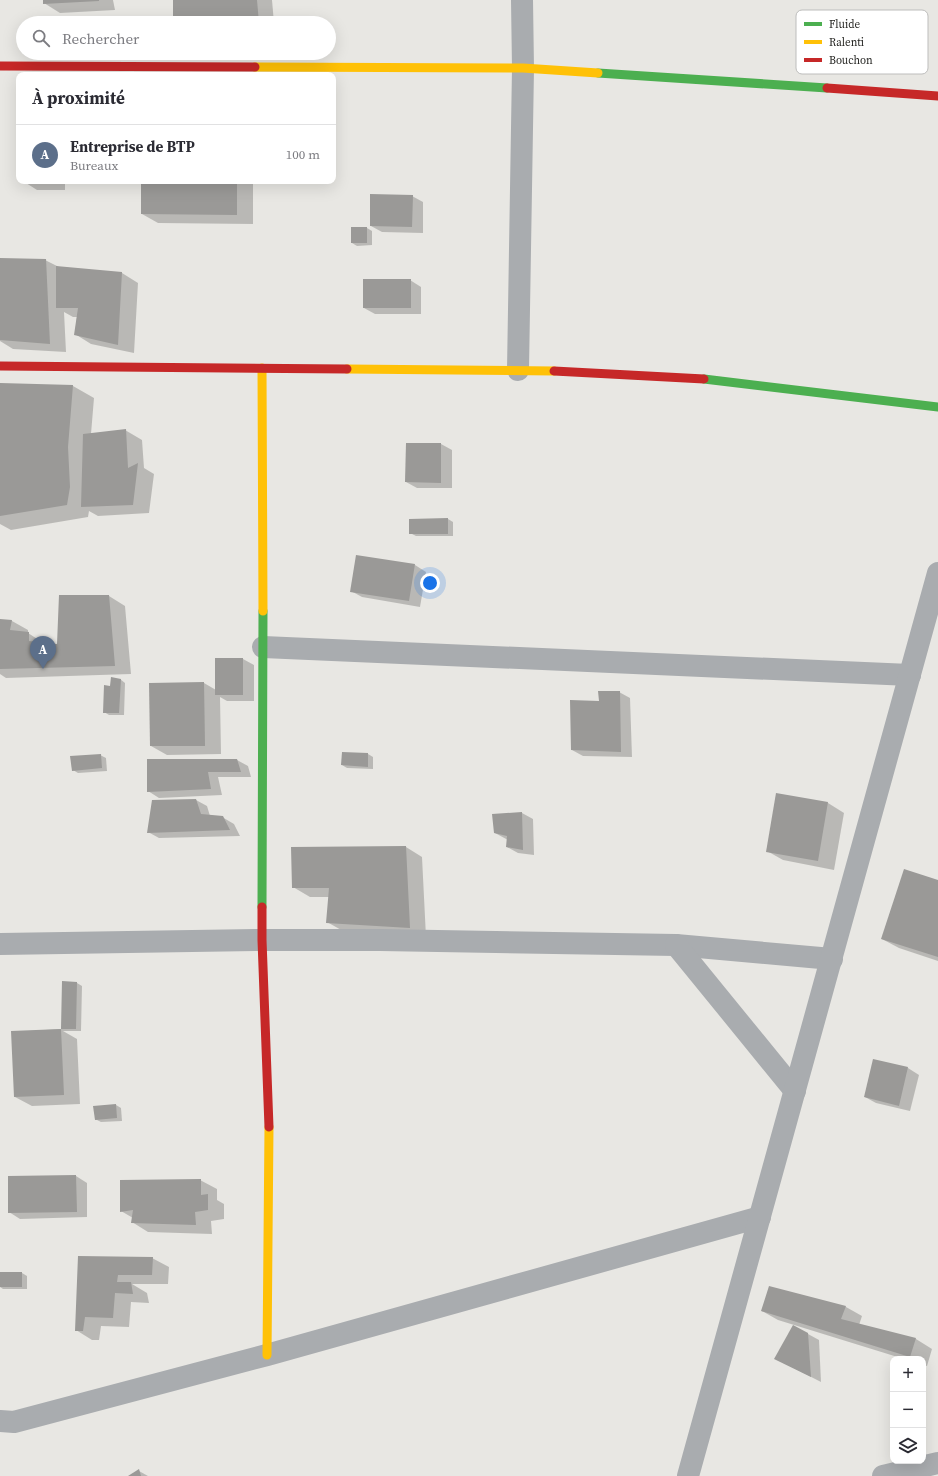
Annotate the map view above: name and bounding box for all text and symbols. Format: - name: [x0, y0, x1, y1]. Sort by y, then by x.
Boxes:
- legend: [796, 10, 928, 74]
- search box: [16, 16, 336, 60]
- text: Fluide: [829, 17, 860, 32]
- icon: search: [30, 27, 52, 49]
- text: Rechercher: [62, 28, 139, 49]
- text: Ralenti: [829, 35, 864, 50]
- text: Bouchon: [829, 53, 873, 68]
- text: À proximité: [32, 86, 125, 110]
- text: Entreprise de BTP: [70, 136, 195, 157]
- text: A: [41, 146, 49, 163]
- text: 100 m: [286, 146, 320, 163]
- text: Bureaux: [70, 157, 118, 174]
- your location: [420, 573, 440, 593]
- pin: A: [30, 636, 56, 669]
- map controls: [890, 1356, 926, 1464]
- button: +: [890, 1356, 926, 1392]
- button: −: [890, 1392, 926, 1428]
- button: layers: [890, 1428, 926, 1464]

